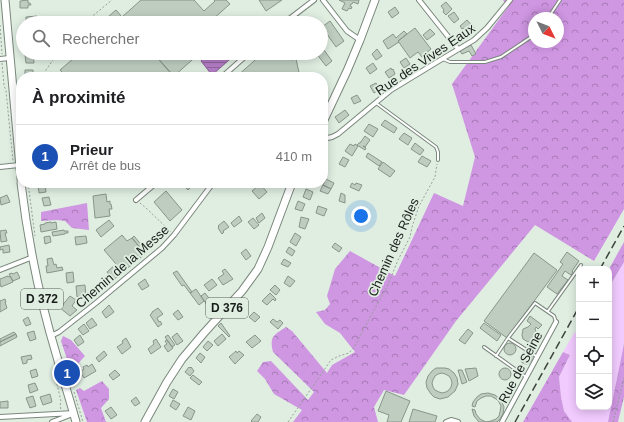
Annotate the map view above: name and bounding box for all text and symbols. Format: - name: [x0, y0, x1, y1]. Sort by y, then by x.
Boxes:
- north arrow: [528, 12, 564, 48]
- search box: [16, 16, 328, 60]
- street label: Rue des Vives Eaux: [373, 20, 478, 98]
- icon: search: [30, 27, 52, 49]
- text: Rechercher: [62, 30, 140, 47]
- text: À proximité: [32, 88, 126, 107]
- text: Prieur: [70, 141, 113, 158]
- text: 1: [41, 149, 49, 164]
- text: 410 m: [276, 149, 312, 164]
- text: Arrêt de bus: [70, 158, 141, 173]
- street label: Chemin des Rôles: [365, 195, 422, 299]
- your location: [351, 206, 371, 226]
- street label: Chemin de la Messe: [73, 222, 172, 311]
- map controls: [576, 266, 612, 410]
- button: +: [576, 266, 612, 302]
- road number: D 372: [21, 289, 63, 309]
- road number: D 376: [206, 298, 248, 318]
- button: −: [576, 302, 612, 338]
- street label: Rue de Seine: [495, 329, 546, 406]
- button: locate: [576, 338, 612, 374]
- pin: 1: [54, 358, 80, 388]
- button: layers: [576, 374, 612, 410]

